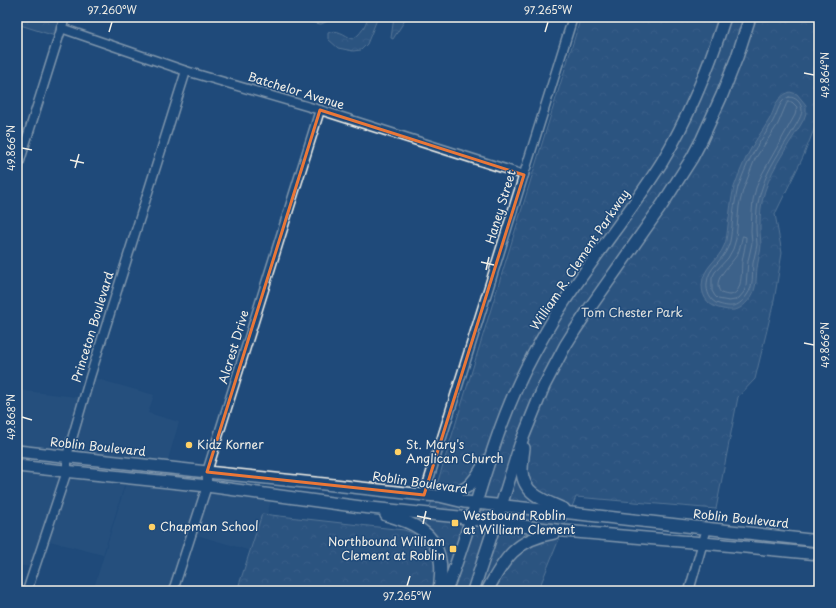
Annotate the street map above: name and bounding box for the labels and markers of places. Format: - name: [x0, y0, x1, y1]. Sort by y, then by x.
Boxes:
- place label: Kidz Korner: [197, 435, 264, 453]
- place label: St. Mary's Anglican Church: [406, 435, 504, 467]
- marker: Kidz Korner: [184, 440, 194, 450]
- marker: St. Mary's Anglican Church: [393, 447, 403, 457]
- place label: Westbound Roblin at William Clement: [463, 506, 575, 538]
- place label: Chapman School: [160, 517, 259, 535]
- marker: Westbound Roblin at William Clement: [450, 518, 460, 528]
- marker: Chapman School: [147, 522, 157, 532]
- place label: Northbound William Clement at Roblin: [328, 532, 445, 564]
- marker: Northbound William Clement at Roblin: [448, 544, 458, 554]

